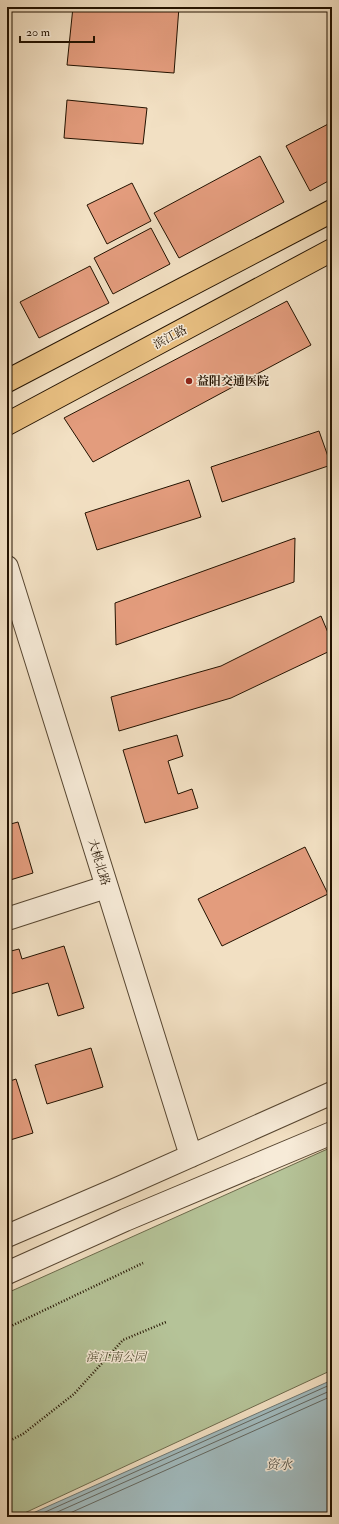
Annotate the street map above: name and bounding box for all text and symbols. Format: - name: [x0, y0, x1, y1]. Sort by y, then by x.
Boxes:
- scale bar: [20, 18, 94, 44]
- text: 20 m: [26, 25, 51, 40]
- street label: 滨江路: [151, 322, 190, 353]
- place label: 益阳交通医院: [197, 374, 269, 389]
- marker: 益阳交通医院: [184, 376, 194, 386]
- street label: 大桃北路: [84, 837, 113, 887]
- park label: 滨江南公园: [86, 1350, 148, 1365]
- water label: 资水: [266, 1457, 294, 1473]

